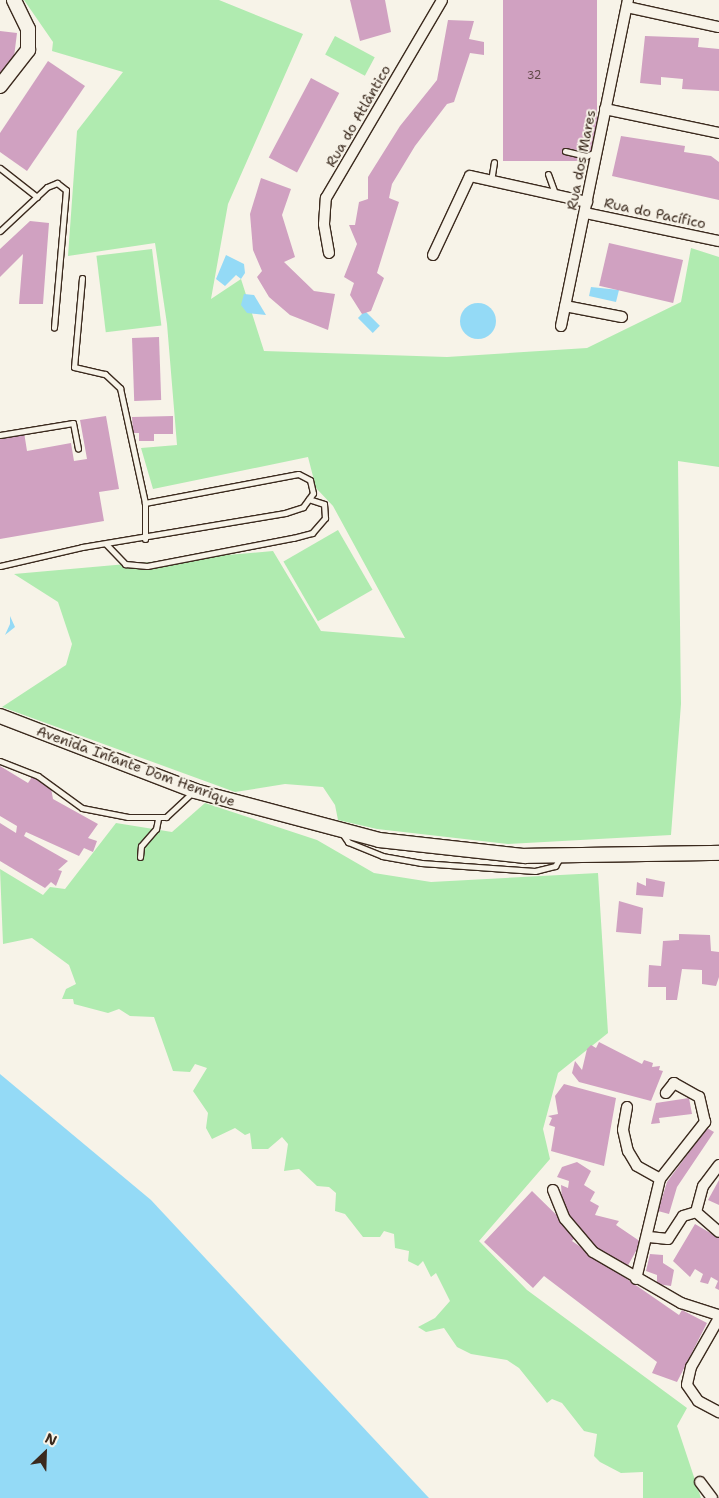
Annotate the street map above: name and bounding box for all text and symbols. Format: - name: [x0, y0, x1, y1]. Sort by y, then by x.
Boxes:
- street label: Rua do Atlântico: [322, 62, 394, 170]
- house number: 32: [527, 69, 541, 83]
- street label: Rua dos Mares: [563, 108, 599, 212]
- street label: Rua do Pacífico: [603, 194, 707, 232]
- street label: Avenida Infante Dom Henrique: [34, 722, 238, 810]
- north arrow: [20, 1428, 70, 1478]
- text: N: [42, 1429, 60, 1450]

